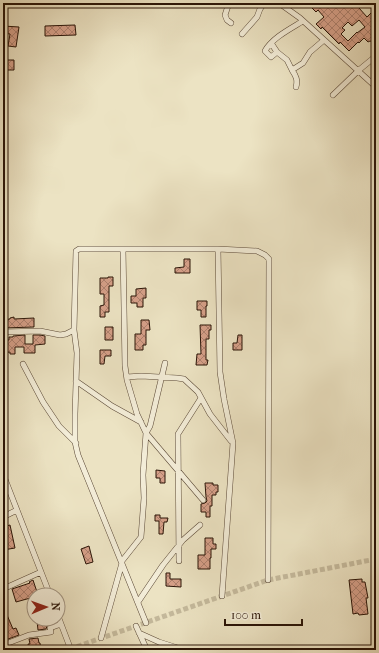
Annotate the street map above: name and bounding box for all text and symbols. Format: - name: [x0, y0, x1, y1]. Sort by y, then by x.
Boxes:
- north arrow: [26, 587, 66, 627]
- scale bar: [225, 601, 302, 627]
- text: N: [49, 602, 62, 612]
- text: 100 m: [231, 608, 261, 622]

